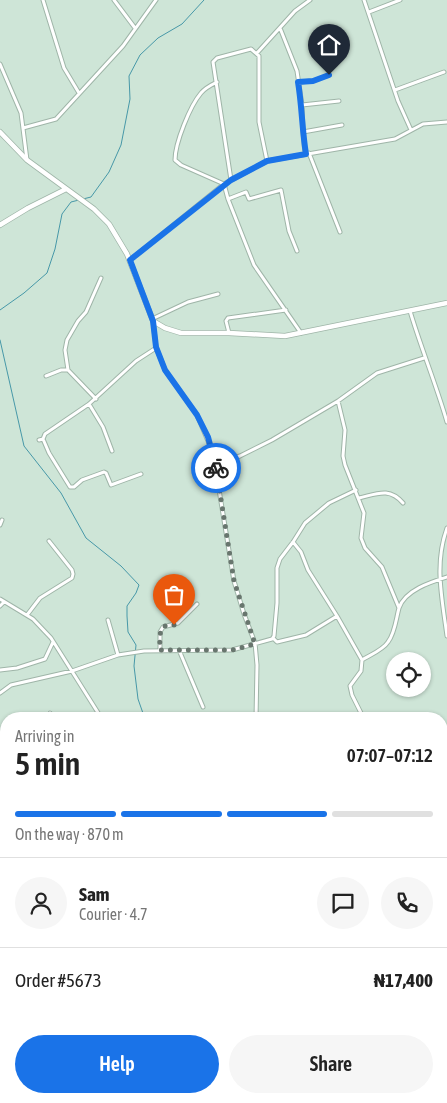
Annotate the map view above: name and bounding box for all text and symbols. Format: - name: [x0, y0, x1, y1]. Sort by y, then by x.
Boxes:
- pin: [308, 24, 350, 75]
- icon: home: [315, 31, 343, 59]
- courier: [191, 443, 241, 493]
- icon: bike: [202, 454, 230, 482]
- pin: [153, 574, 195, 625]
- icon: bag: [160, 581, 188, 609]
- map controls: [386, 652, 431, 697]
- button: locate: [386, 652, 431, 697]
- text: Arriving in: [15, 727, 75, 745]
- text: 07:07–07:12: [347, 744, 433, 766]
- text: 5 min: [15, 745, 80, 782]
- text: On the way · 870 m: [15, 825, 124, 843]
- button: person: [15, 877, 67, 929]
- button: chat: [317, 877, 369, 929]
- button: phone: [381, 877, 433, 929]
- text: Sam: [79, 883, 110, 905]
- text: Courier · 4.7: [79, 905, 148, 923]
- text: Order #5673: [15, 969, 102, 991]
- text: ₦17,400: [374, 969, 433, 991]
- button: Help: [15, 1035, 219, 1093]
- button: Share: [229, 1035, 433, 1093]

